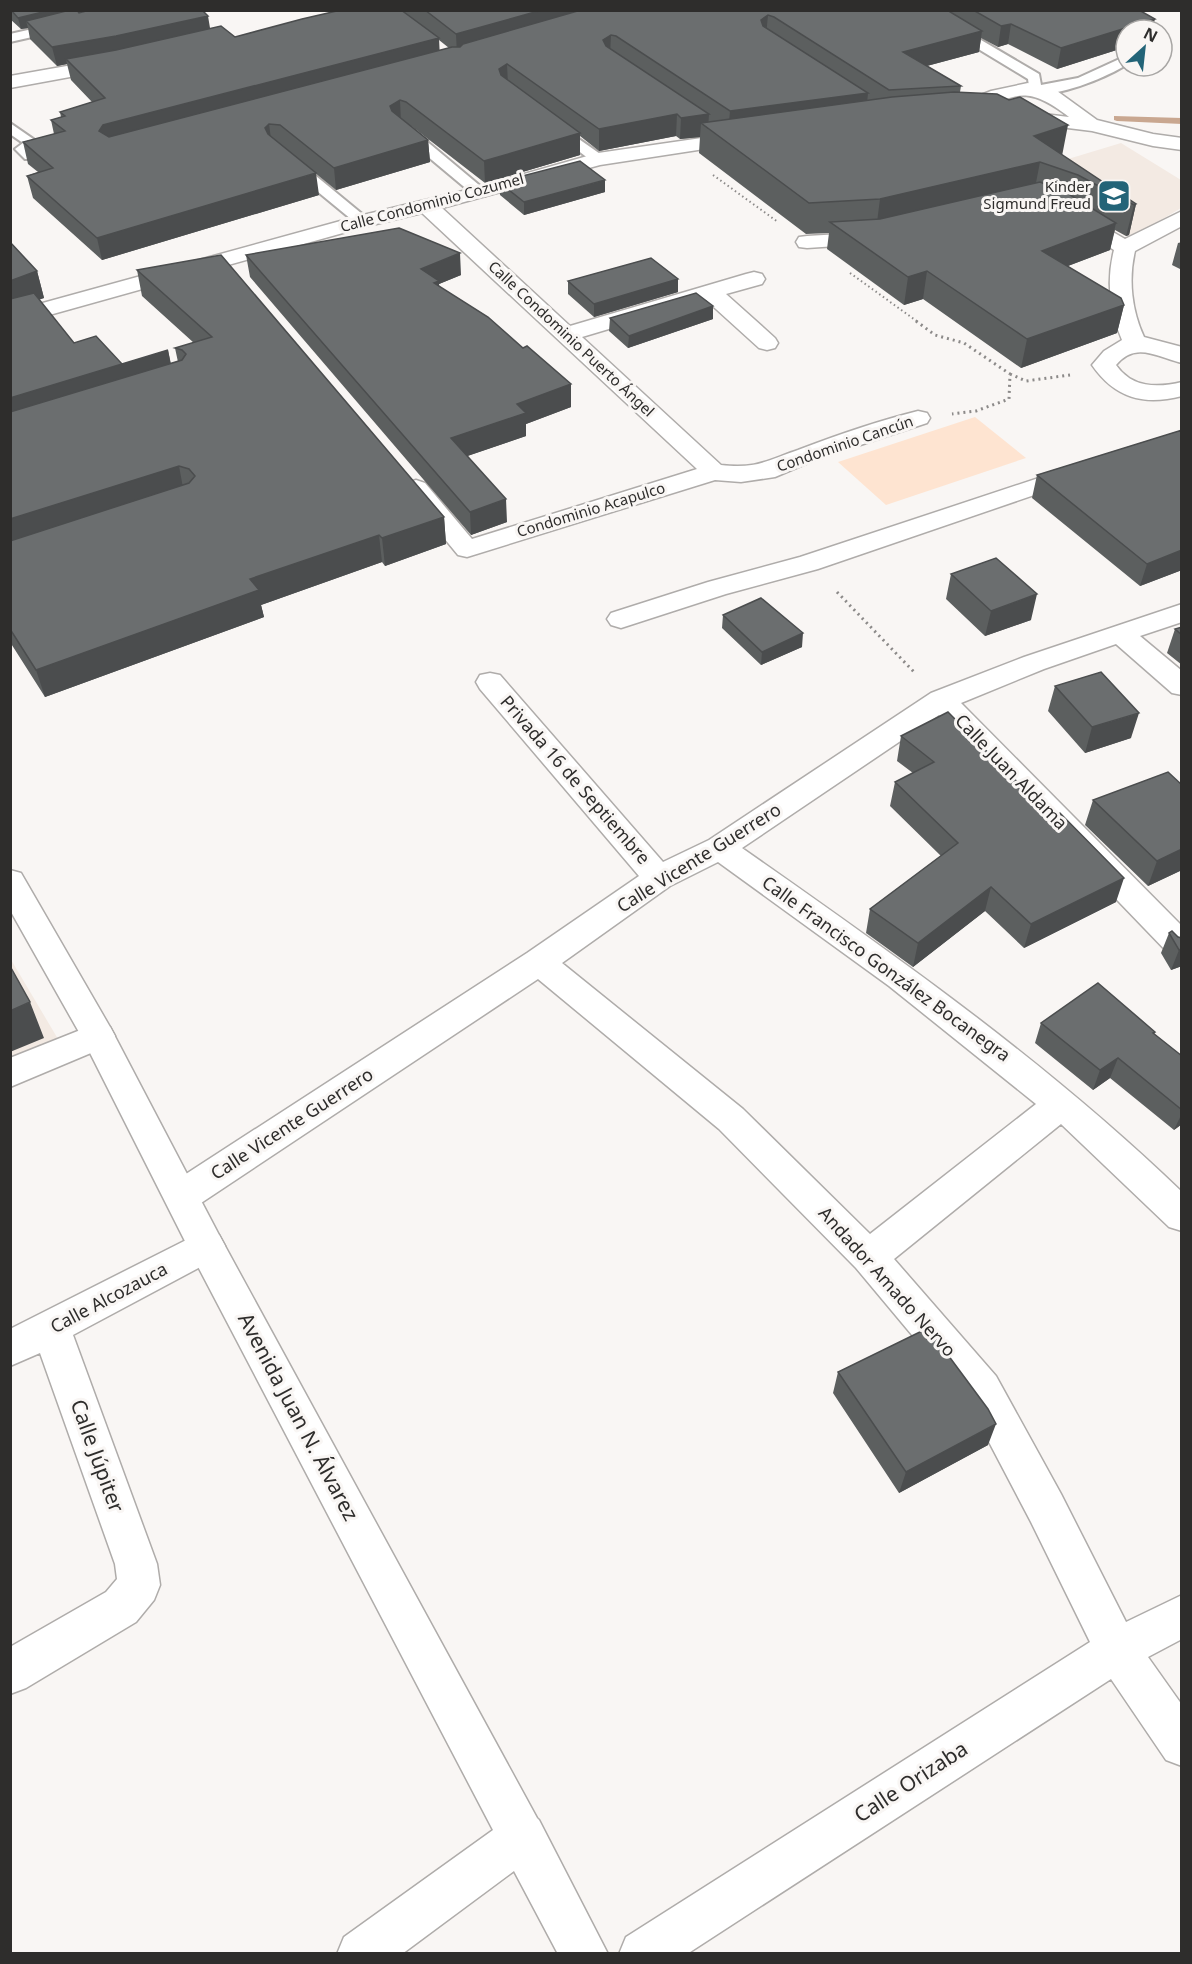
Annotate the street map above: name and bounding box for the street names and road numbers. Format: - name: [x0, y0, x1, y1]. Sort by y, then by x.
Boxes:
- street label: Calle Condominio Cozumel: [338, 168, 526, 236]
- street label: Calle Condominio Puerto Ángel: [484, 256, 659, 421]
- street label: Condominio Cancún: [774, 410, 916, 476]
- street label: Condominio Acapulco: [514, 477, 667, 541]
- street label: Privada 16 de Septiembre: [496, 690, 656, 869]
- street label: Calle Juan Aldama: [950, 708, 1073, 834]
- street label: Calle Vicente Guerrero: [612, 797, 785, 917]
- street label: Calle Francisco González Bocanegra: [758, 870, 1016, 1067]
- street label: Calle Vicente Guerrero: [206, 1062, 377, 1185]
- street label: Andador Amado Nervo: [814, 1201, 962, 1362]
- street label: Calle Alcozauca: [46, 1256, 171, 1338]
- street label: Avenida Juan N. Álvarez: [232, 1308, 366, 1525]
- street label: Calle Júpiter: [65, 1395, 131, 1516]
- street label: Calle Orizaba: [848, 1734, 973, 1828]

